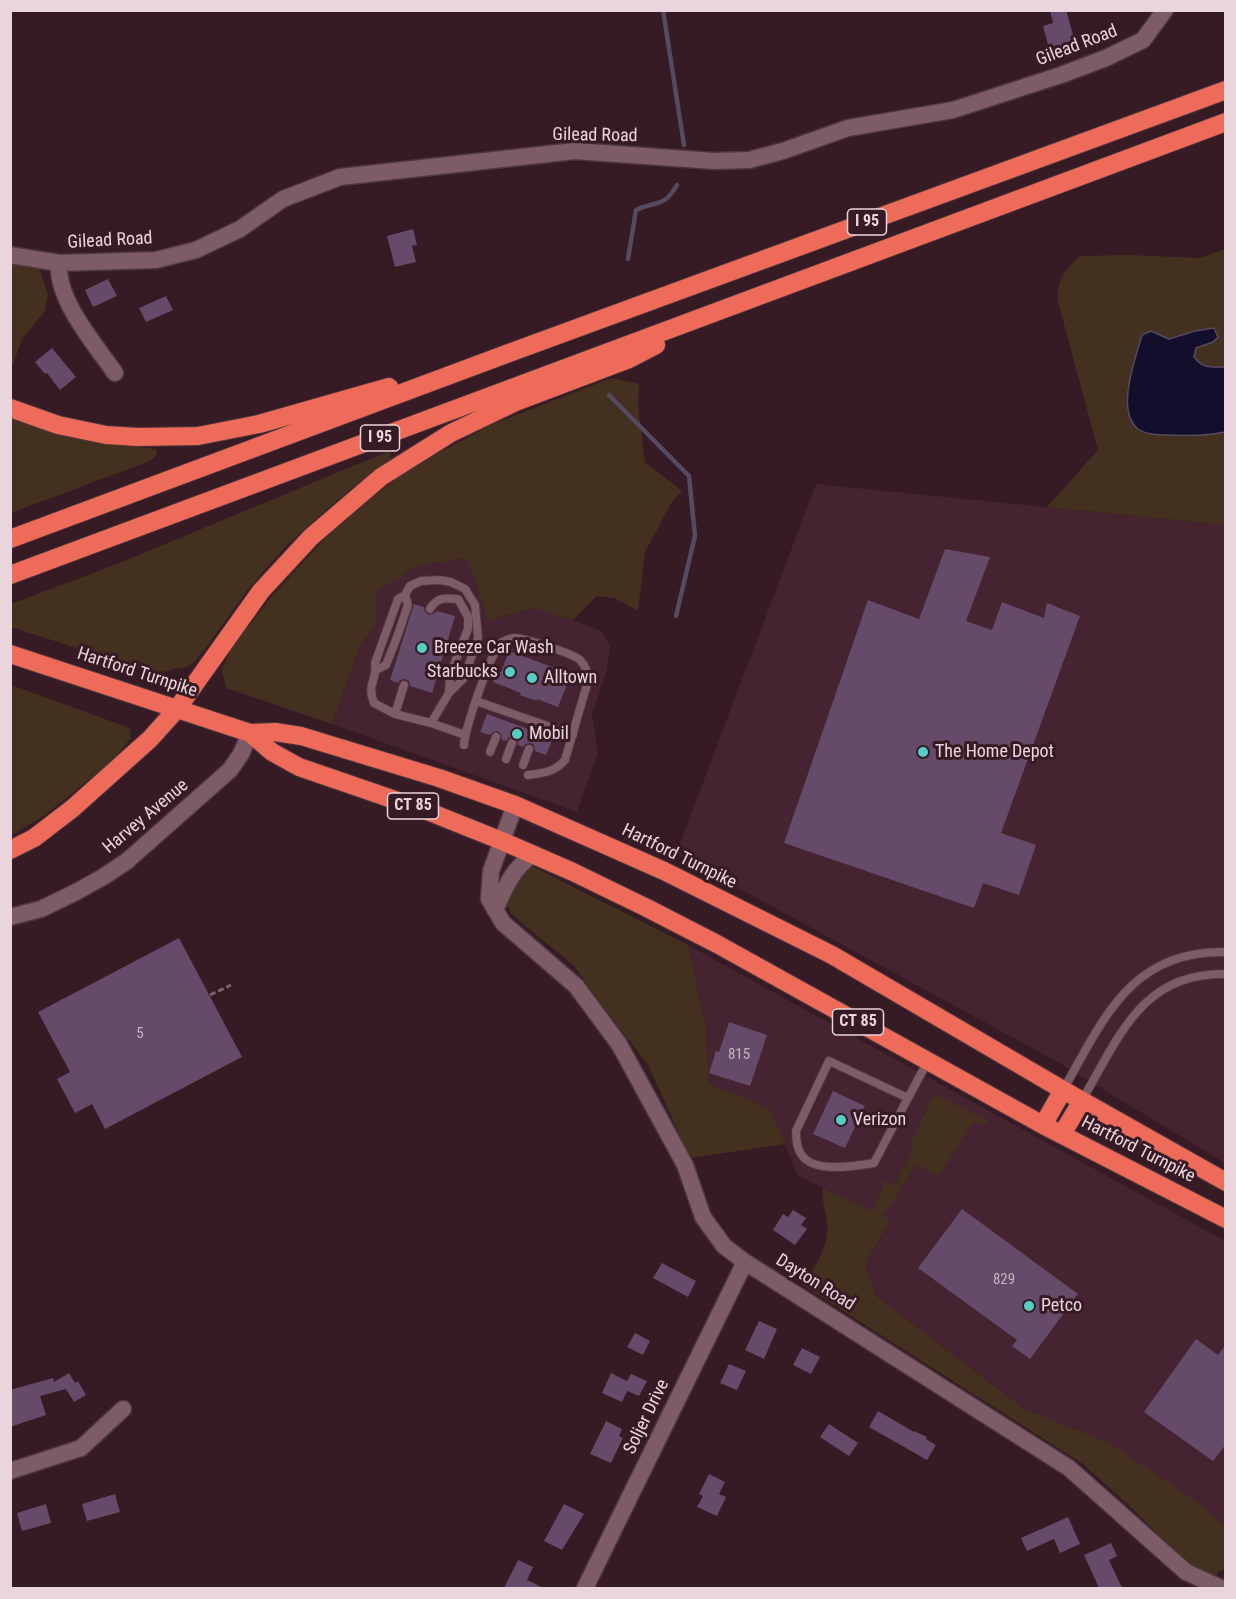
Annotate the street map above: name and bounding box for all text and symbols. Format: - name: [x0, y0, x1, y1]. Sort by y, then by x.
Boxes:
- street label: Gilead Road: [1033, 21, 1121, 71]
- street label: Gilead Road: [552, 124, 638, 148]
- road number: I 95: [848, 209, 886, 235]
- street label: Gilead Road: [67, 228, 153, 254]
- road number: I 95: [360, 425, 400, 451]
- place label: Breeze Car Wash: [434, 637, 554, 659]
- marker: Breeze Car Wash: [415, 641, 429, 655]
- street label: Hartford Turnpike: [74, 643, 200, 703]
- place label: Starbucks: [427, 661, 498, 683]
- marker: Starbucks: [503, 665, 517, 679]
- place label: Alltown: [544, 667, 597, 689]
- marker: Alltown: [525, 671, 539, 685]
- place label: Mobil: [529, 723, 569, 745]
- marker: Mobil: [510, 727, 524, 741]
- place label: The Home Depot: [935, 741, 1054, 763]
- marker: The Home Depot: [916, 745, 930, 759]
- street label: Harvey Avenue: [99, 775, 193, 859]
- road number: CT 85: [388, 793, 438, 819]
- street label: Hartford Turnpike: [618, 820, 740, 894]
- road number: CT 85: [832, 1009, 884, 1035]
- house number: 5: [136, 1025, 144, 1043]
- house number: 815: [728, 1046, 750, 1064]
- place label: Verizon: [853, 1109, 906, 1131]
- street label: Hartford Turnpike: [1077, 1112, 1199, 1188]
- marker: Verizon: [834, 1113, 848, 1127]
- street label: Dayton Road: [771, 1250, 859, 1316]
- house number: 829: [993, 1271, 1015, 1289]
- place label: Petco: [1041, 1295, 1082, 1317]
- marker: Petco: [1022, 1299, 1036, 1313]
- street label: Soljer Drive: [620, 1376, 674, 1458]

